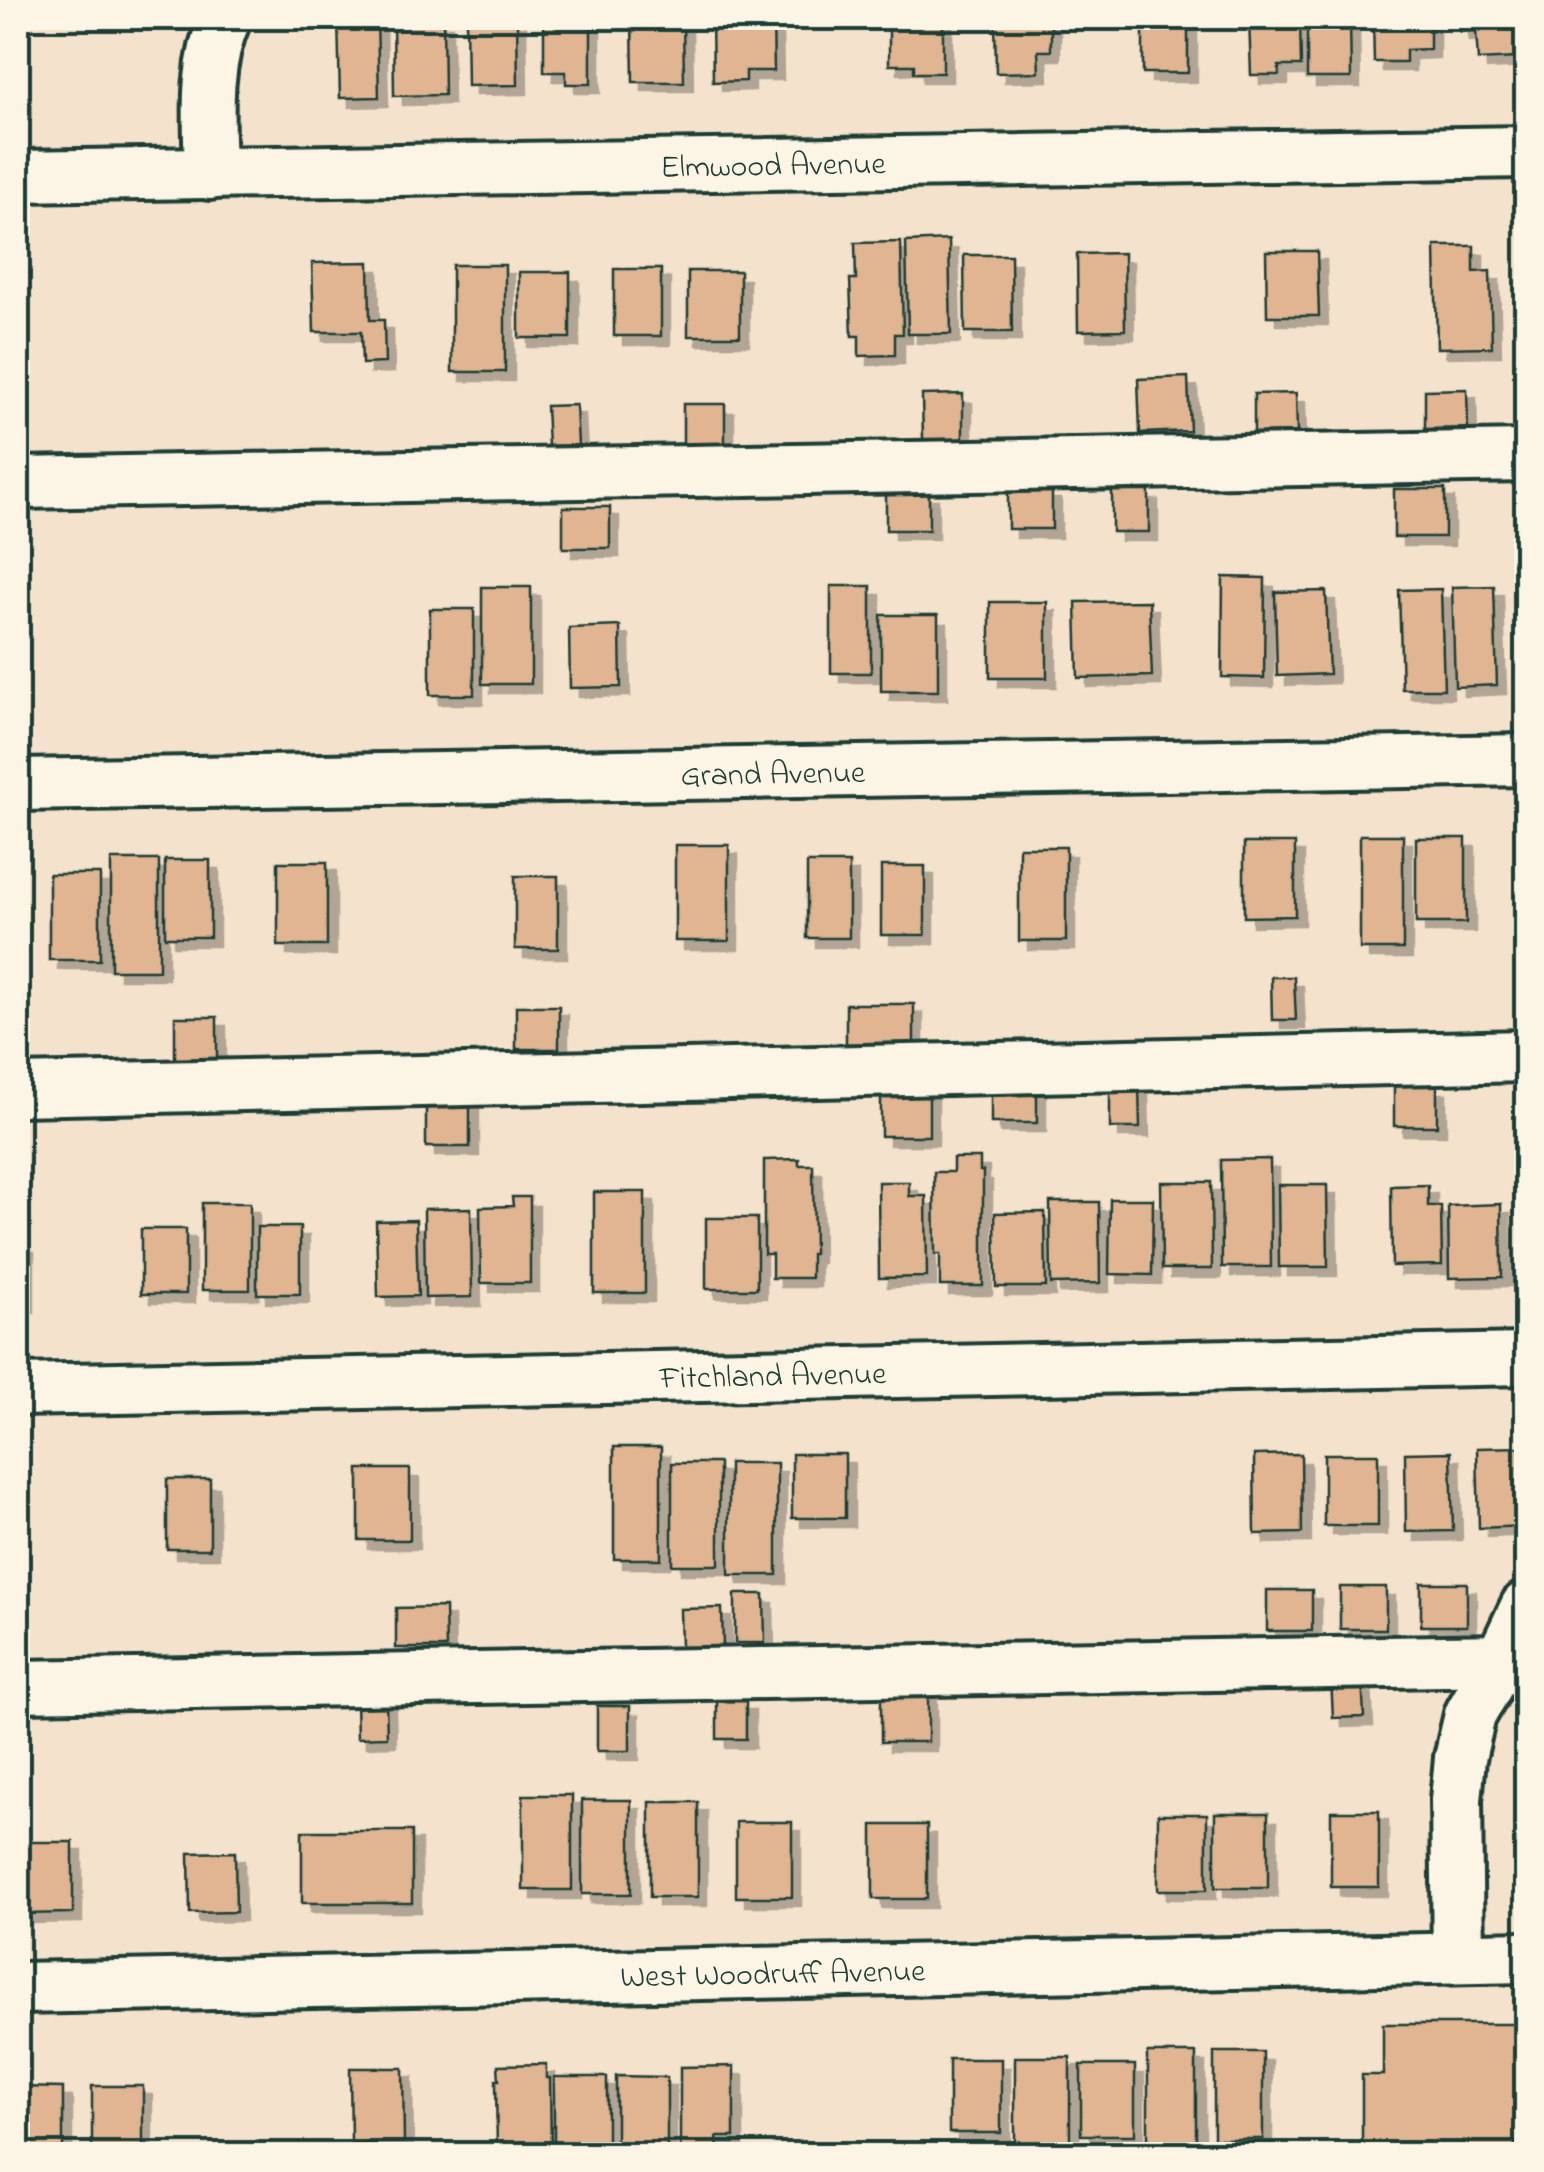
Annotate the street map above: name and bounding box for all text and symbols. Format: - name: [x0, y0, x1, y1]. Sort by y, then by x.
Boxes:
- street label: Elmwood Avenue: [660, 142, 887, 193]
- street label: Grand Avenue: [680, 751, 866, 801]
- street label: Fitchland Avenue: [658, 1352, 887, 1404]
- street label: West Woodruff Avenue: [620, 1949, 927, 2003]

